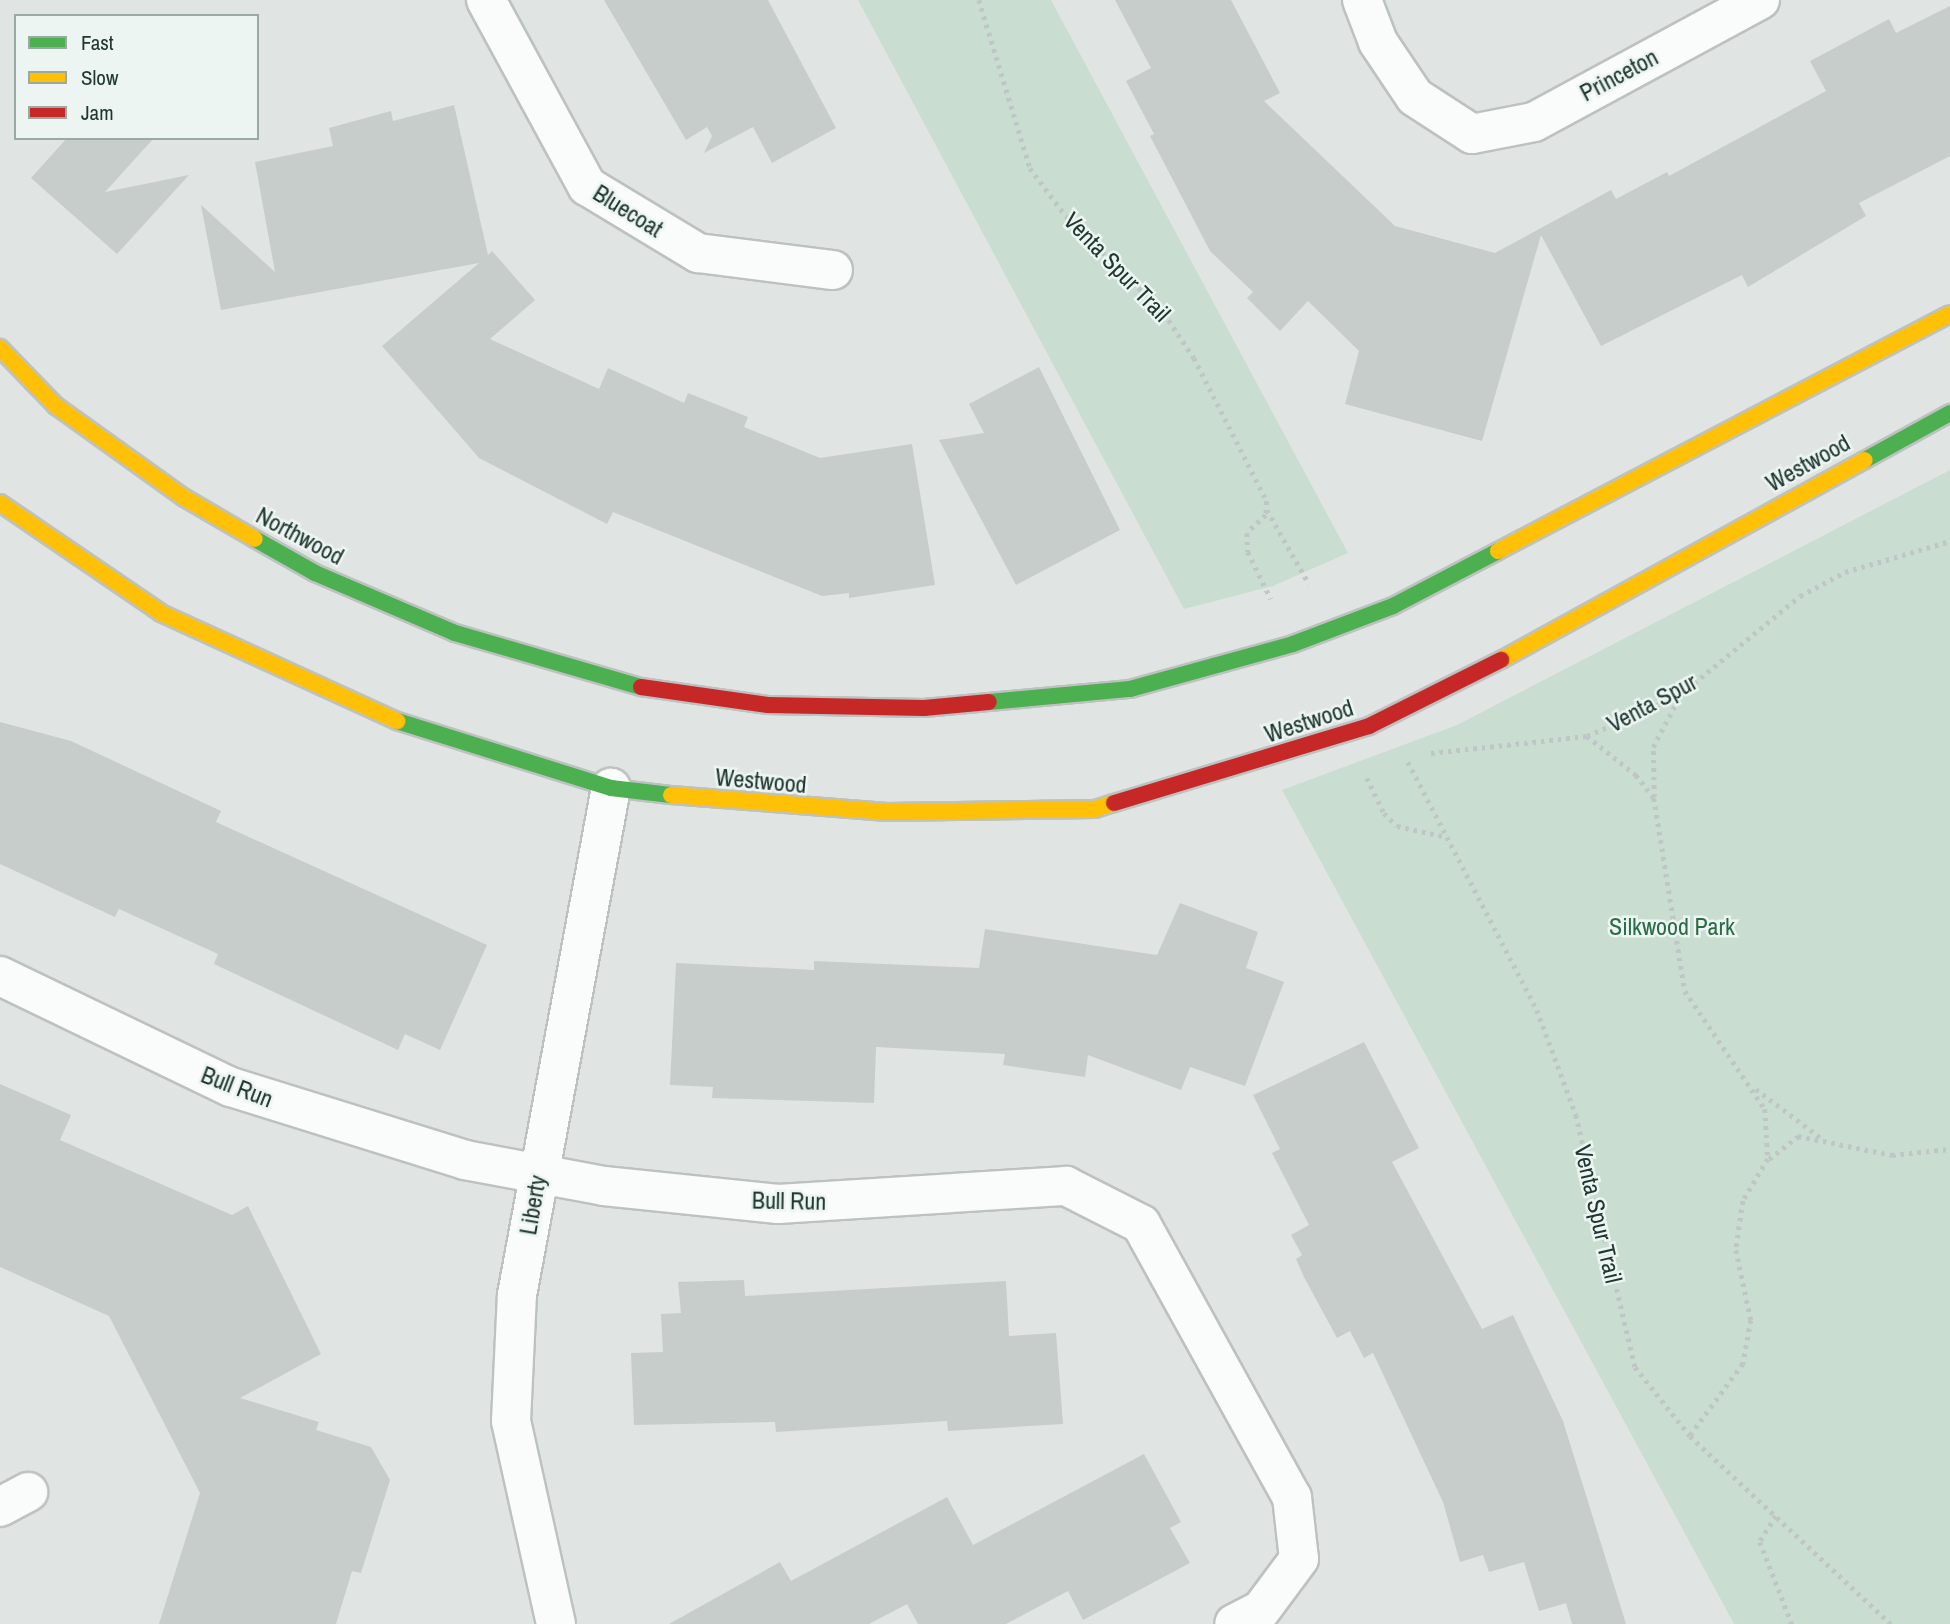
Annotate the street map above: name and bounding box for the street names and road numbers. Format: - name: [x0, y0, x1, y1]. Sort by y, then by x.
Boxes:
- street label: Princeton: [1575, 43, 1663, 107]
- street label: Bluecoat: [588, 178, 668, 244]
- street label: Venta Spur Trail: [1057, 206, 1177, 328]
- street label: Westwood: [1761, 428, 1855, 498]
- street label: Northwood: [251, 501, 349, 571]
- street label: Venta Spur: [1602, 667, 1702, 739]
- street label: Westwood: [1261, 693, 1357, 749]
- street label: Westwood: [714, 763, 808, 799]
- street label: Bull Run: [197, 1060, 277, 1114]
- street label: Venta Spur Trail: [1568, 1142, 1628, 1286]
- street label: Liberty: [514, 1173, 552, 1237]
- street label: Bull Run: [752, 1186, 826, 1216]

